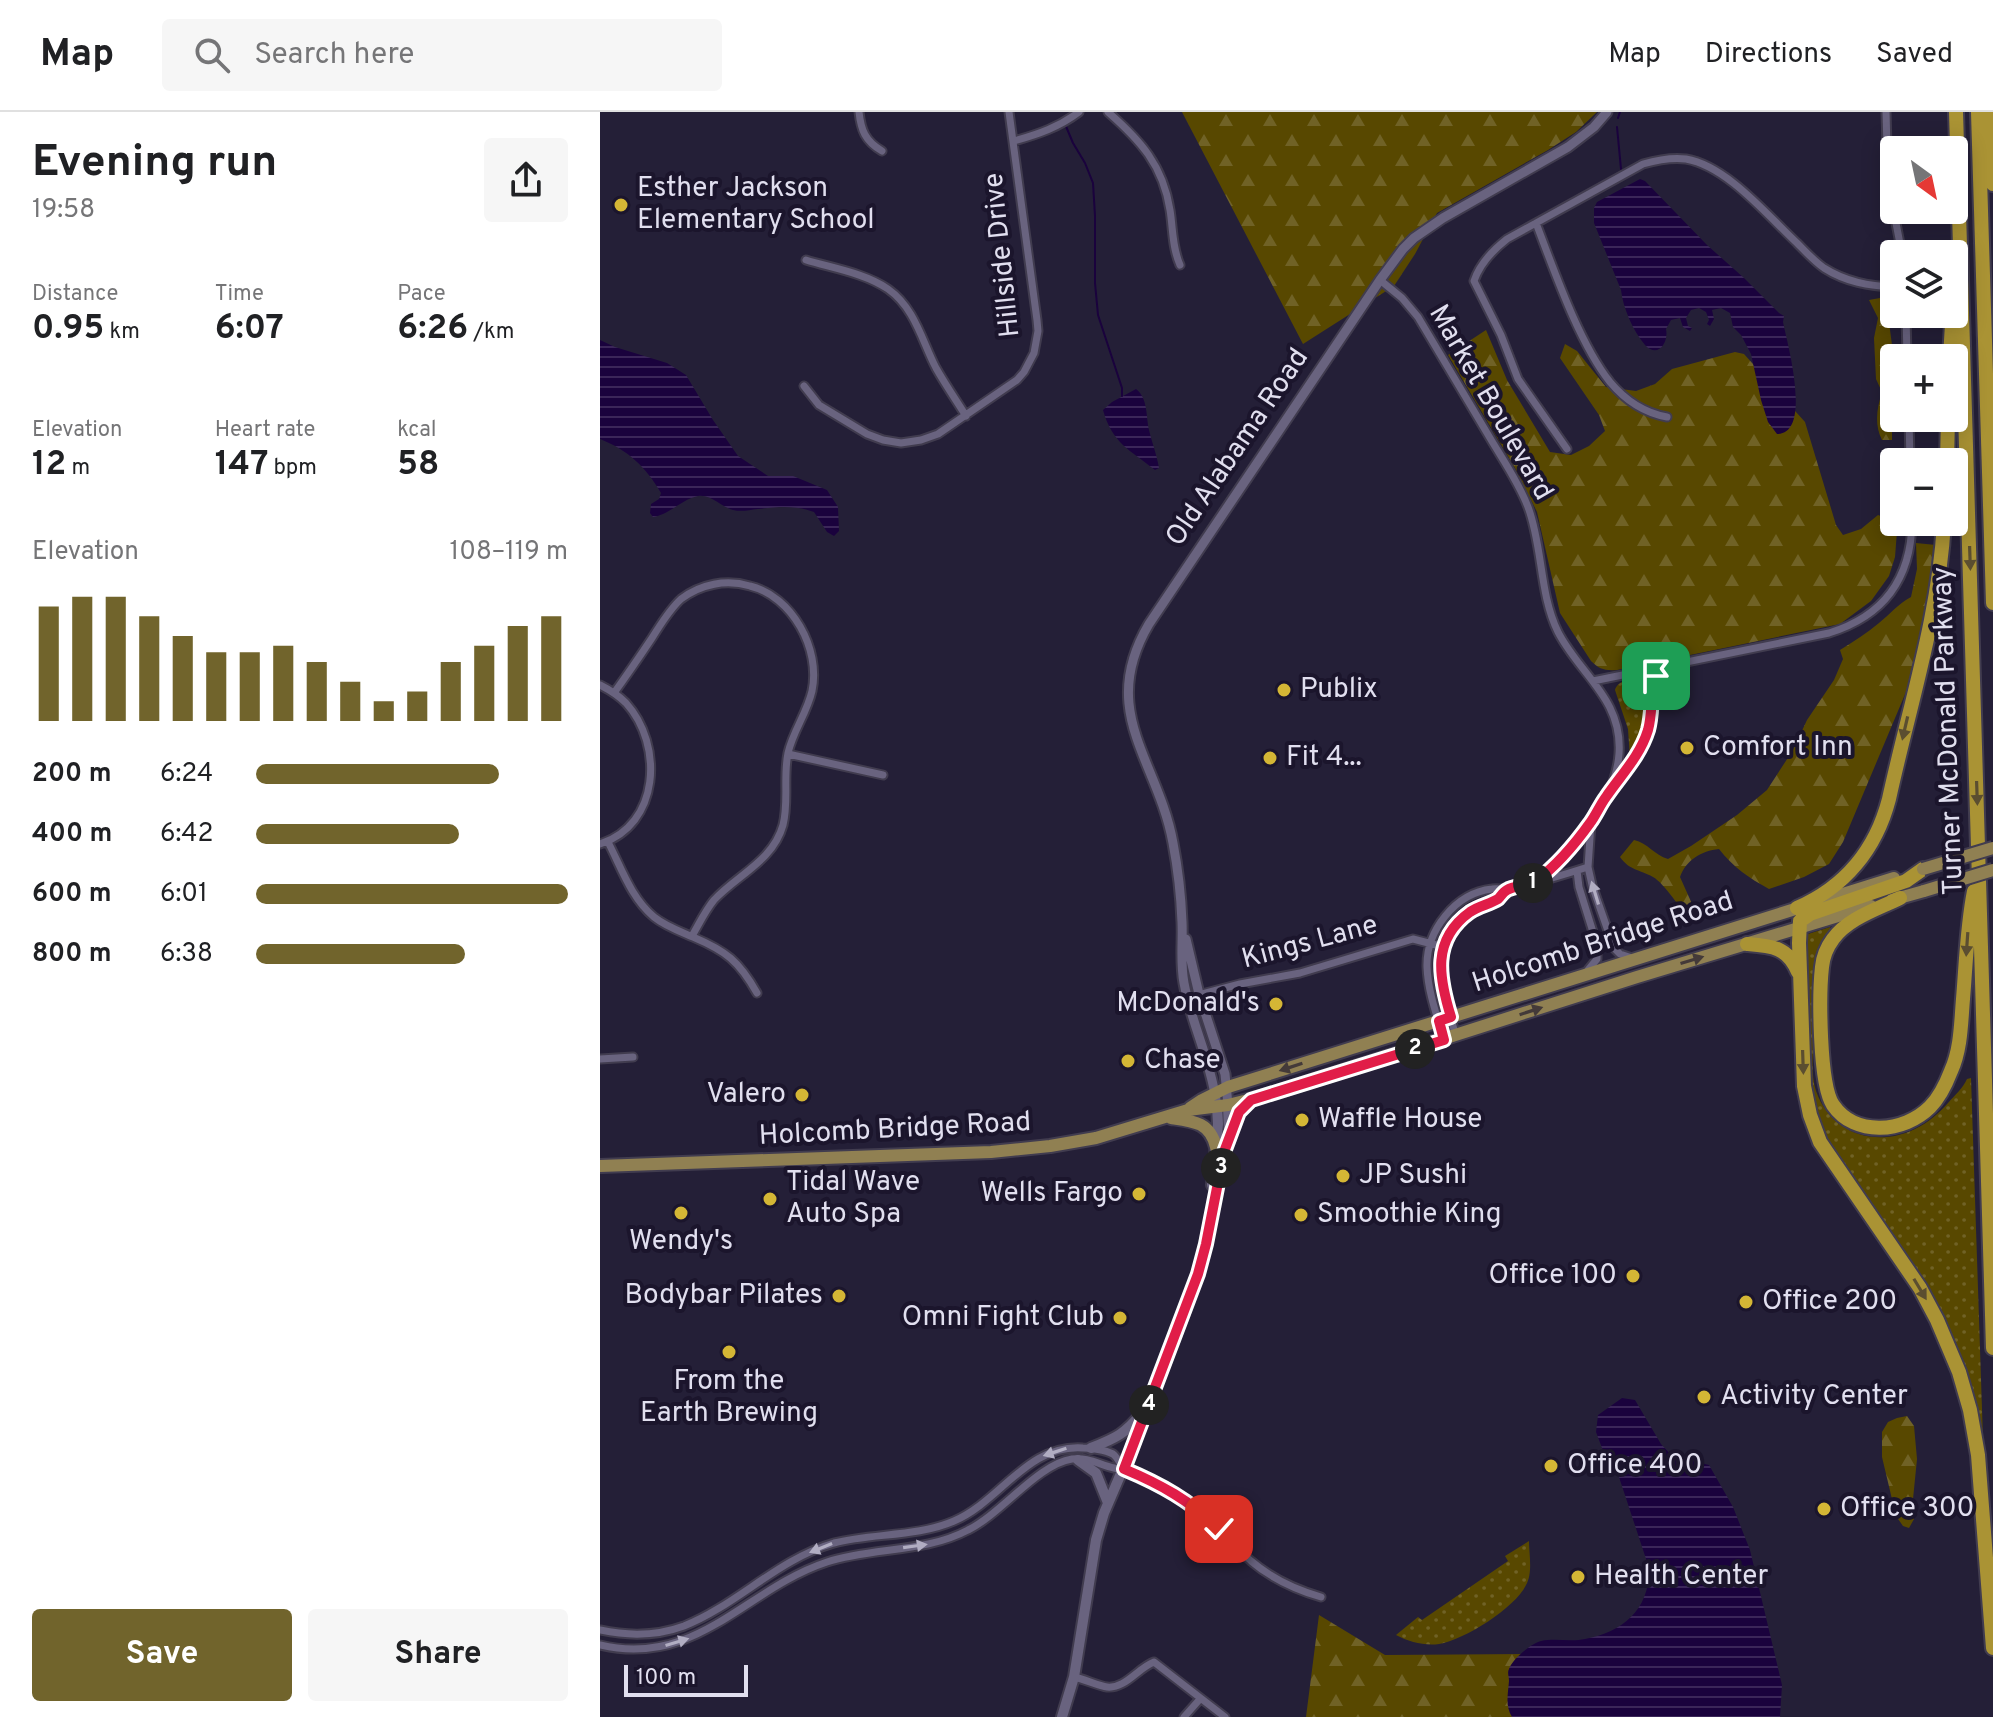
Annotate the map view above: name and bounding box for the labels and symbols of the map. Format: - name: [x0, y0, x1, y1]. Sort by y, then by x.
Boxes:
- north arrow: [1880, 136, 1968, 224]
- place label: Esther Jackson Elementary School: [637, 171, 875, 239]
- street label: Hillside Drive: [976, 171, 1030, 339]
- marker: Esther Jackson Elementary School: [612, 196, 630, 214]
- street label: Market Boulevard: [1419, 299, 1561, 507]
- street label: Old Alabama Road: [1158, 342, 1318, 554]
- one-way arrow: [1963, 546, 1976, 571]
- street label: Turner McDonald Parkway: [1925, 566, 1973, 896]
- pin: [1622, 642, 1690, 710]
- place label: Publix: [1300, 672, 1378, 708]
- marker: Publix: [1275, 681, 1293, 699]
- one-way arrow: [1899, 716, 1911, 741]
- place label: Comfort Inn: [1703, 730, 1853, 766]
- marker: Comfort Inn: [1678, 739, 1696, 757]
- place label: Fit 4...: [1286, 740, 1362, 776]
- marker: Fit 4...: [1261, 749, 1279, 767]
- one-way arrow: [1970, 781, 1983, 806]
- pin: 1: [1513, 863, 1553, 903]
- one-way arrow: [1588, 880, 1601, 904]
- street label: Holcomb Bridge Road: [1468, 884, 1738, 1002]
- street label: Kings Lane: [1238, 908, 1382, 978]
- one-way arrow: [1960, 932, 1973, 957]
- one-way arrow: [1681, 953, 1705, 966]
- place label: McDonald's: [1116, 986, 1260, 1022]
- marker: McDonald's: [1267, 995, 1285, 1013]
- one-way arrow: [1519, 1005, 1543, 1017]
- pin: 2: [1395, 1029, 1435, 1069]
- place label: Chase: [1144, 1043, 1221, 1079]
- one-way arrow: [1797, 1050, 1810, 1075]
- marker: Chase: [1119, 1052, 1137, 1070]
- one-way arrow: [1279, 1061, 1303, 1074]
- place label: Valero: [706, 1077, 786, 1113]
- marker: Valero: [793, 1086, 811, 1104]
- place label: Waffle House: [1318, 1102, 1482, 1138]
- street label: Holcomb Bridge Road: [758, 1105, 1032, 1155]
- marker: Waffle House: [1293, 1111, 1311, 1129]
- pin: 3: [1201, 1148, 1241, 1188]
- place label: JP Sushi: [1359, 1158, 1467, 1194]
- place label: Tidal Wave Auto Spa: [786, 1165, 920, 1233]
- marker: JP Sushi: [1334, 1167, 1352, 1185]
- place label: Wells Fargo: [981, 1176, 1123, 1212]
- marker: Wells Fargo: [1130, 1185, 1148, 1203]
- marker: Tidal Wave Auto Spa: [761, 1190, 779, 1208]
- place label: Smoothie King: [1317, 1197, 1501, 1233]
- marker: Wendy's: [672, 1204, 690, 1222]
- marker: Smoothie King: [1292, 1206, 1310, 1224]
- place label: Wendy's: [629, 1224, 733, 1260]
- place label: Office 100: [1489, 1258, 1617, 1294]
- marker: Office 100: [1624, 1267, 1642, 1285]
- place label: Bodybar Pilates: [624, 1278, 823, 1314]
- one-way arrow: [1912, 1278, 1926, 1300]
- place label: Office 200: [1762, 1284, 1897, 1320]
- marker: Bodybar Pilates: [830, 1287, 848, 1305]
- marker: Office 200: [1737, 1293, 1755, 1311]
- place label: Omni Fight Club: [902, 1300, 1104, 1336]
- marker: Omni Fight Club: [1111, 1309, 1129, 1327]
- marker: From the Earth Brewing: [720, 1343, 738, 1361]
- place label: From the Earth Brewing: [640, 1364, 818, 1432]
- place label: Activity Center: [1720, 1379, 1908, 1415]
- pin: 4: [1129, 1385, 1169, 1425]
- marker: Activity Center: [1695, 1388, 1713, 1406]
- one-way arrow: [1043, 1446, 1067, 1458]
- place label: Office 400: [1567, 1448, 1702, 1484]
- marker: Office 400: [1542, 1457, 1560, 1475]
- place label: Office 300: [1840, 1491, 1975, 1527]
- pin: [1185, 1495, 1253, 1563]
- marker: Office 300: [1815, 1500, 1833, 1518]
- one-way arrow: [902, 1539, 927, 1552]
- one-way arrow: [809, 1542, 833, 1555]
- place label: Health Center: [1594, 1559, 1769, 1595]
- marker: Health Center: [1569, 1568, 1587, 1586]
- one-way arrow: [665, 1635, 689, 1648]
- scale bar: [624, 1661, 748, 1697]

